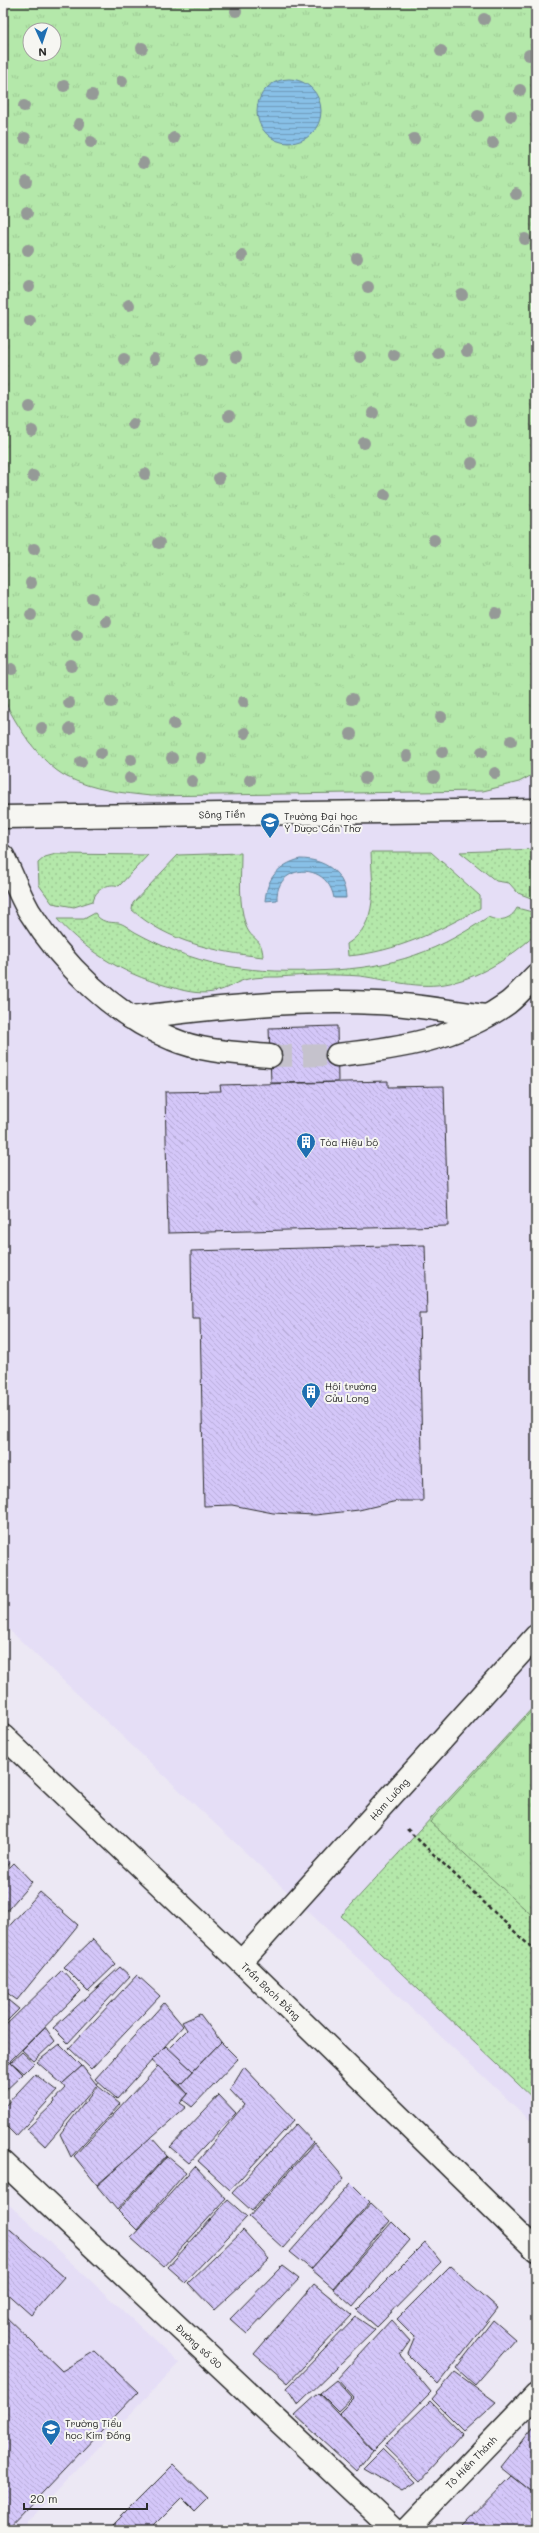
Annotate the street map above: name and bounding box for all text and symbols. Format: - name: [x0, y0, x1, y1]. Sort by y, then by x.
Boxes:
- north arrow: [22, 22, 62, 62]
- text: N: [38, 45, 47, 60]
- street label: Sông Tiền: [199, 807, 245, 821]
- place label: Trường Đại học Y Dược Cần Thơ: [284, 809, 361, 835]
- school or university icon: Trường Đại học Y Dược Cần Thơ: [259, 811, 281, 839]
- building icon: Tòa Hiệu bộ: [295, 1131, 317, 1159]
- place label: Tòa Hiệu bộ: [320, 1135, 378, 1149]
- place label: Hội trường Cửu Long: [325, 1379, 377, 1405]
- building icon: Hội trường Cửu Long: [300, 1381, 322, 1409]
- street label: Hàm Luông: [366, 1775, 412, 1823]
- street label: Trần Bạch Đằng: [238, 1959, 304, 2023]
- street label: Đường số 30: [173, 2321, 225, 2371]
- place label: Trường Tiểu học Kim Đồng: [65, 2416, 131, 2442]
- school or university icon: Trường Tiểu học Kim Đồng: [40, 2418, 62, 2446]
- street label: Tô Hiến Thành: [442, 2432, 500, 2491]
- scale bar: [24, 2485, 147, 2511]
- text: 20 m: [30, 2490, 58, 2506]

